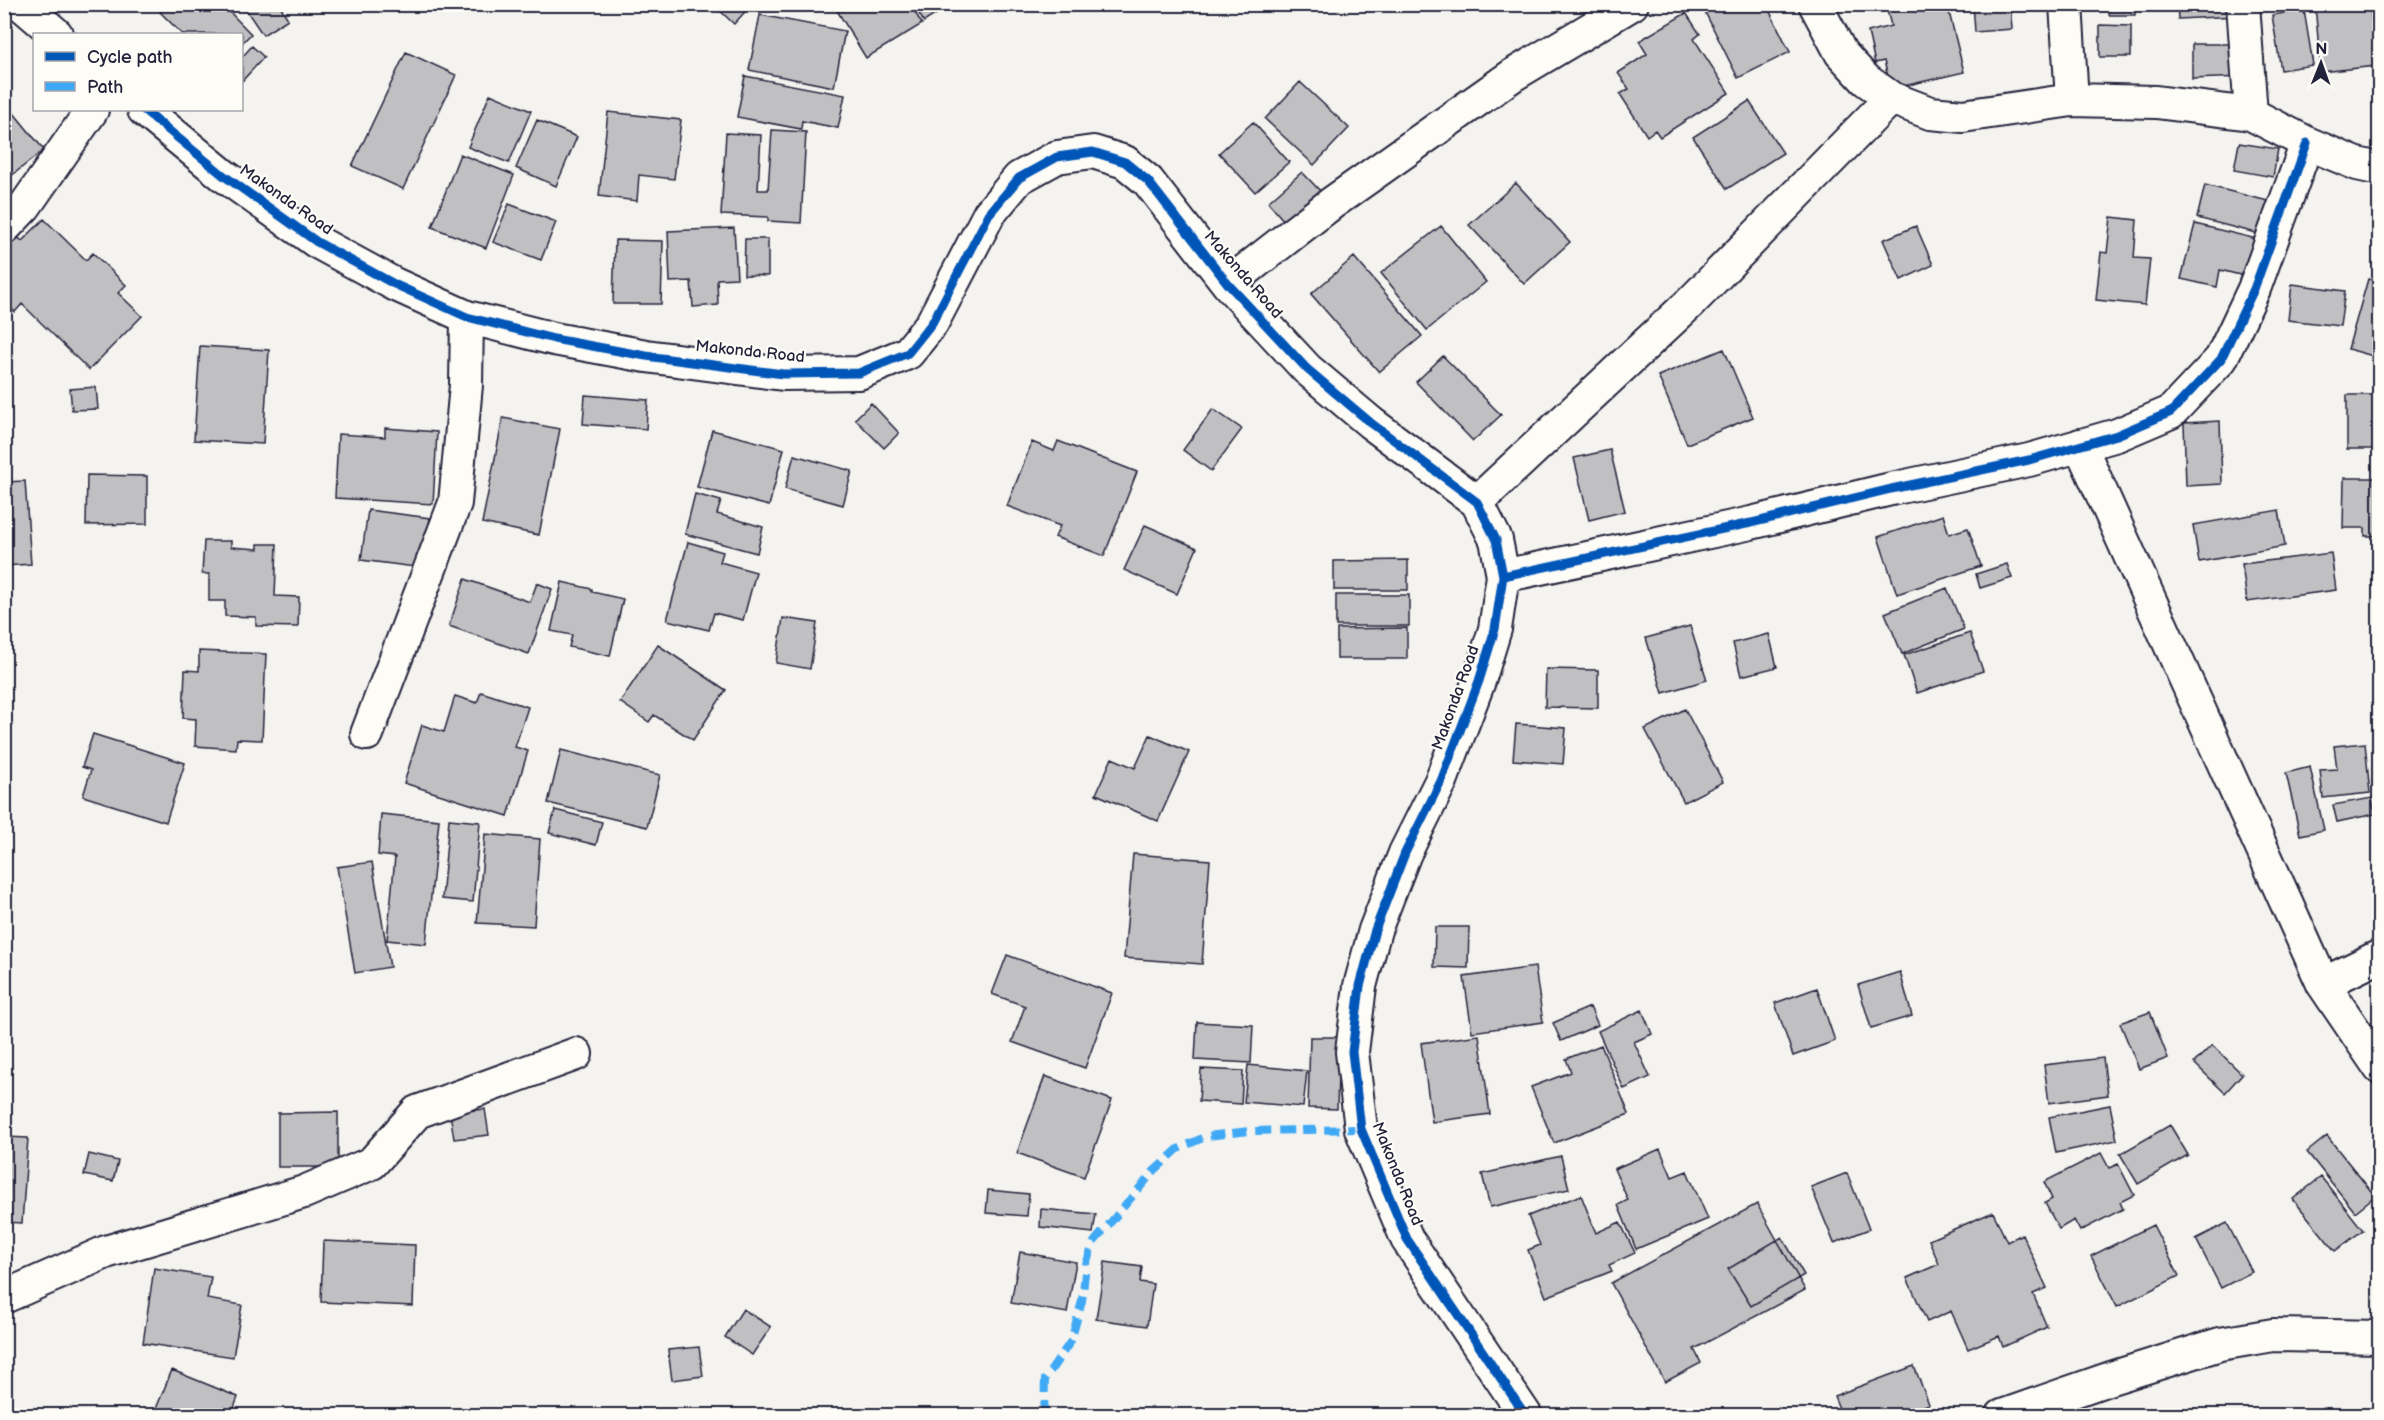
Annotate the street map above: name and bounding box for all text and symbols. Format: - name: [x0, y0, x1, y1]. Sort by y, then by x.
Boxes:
- legend: [33, 33, 243, 111]
- north arrow: [2291, 33, 2351, 93]
- text: N: [2315, 40, 2327, 59]
- text: Cycle path: [87, 47, 173, 68]
- text: Path: [87, 77, 123, 98]
- street label: Makonda Road: [236, 161, 336, 239]
- street label: Makonda Road: [1200, 227, 1286, 323]
- street label: Makonda Road: [694, 337, 806, 367]
- street label: Makonda Road: [1428, 643, 1484, 753]
- street label: Makonda Road: [1368, 1120, 1426, 1228]

